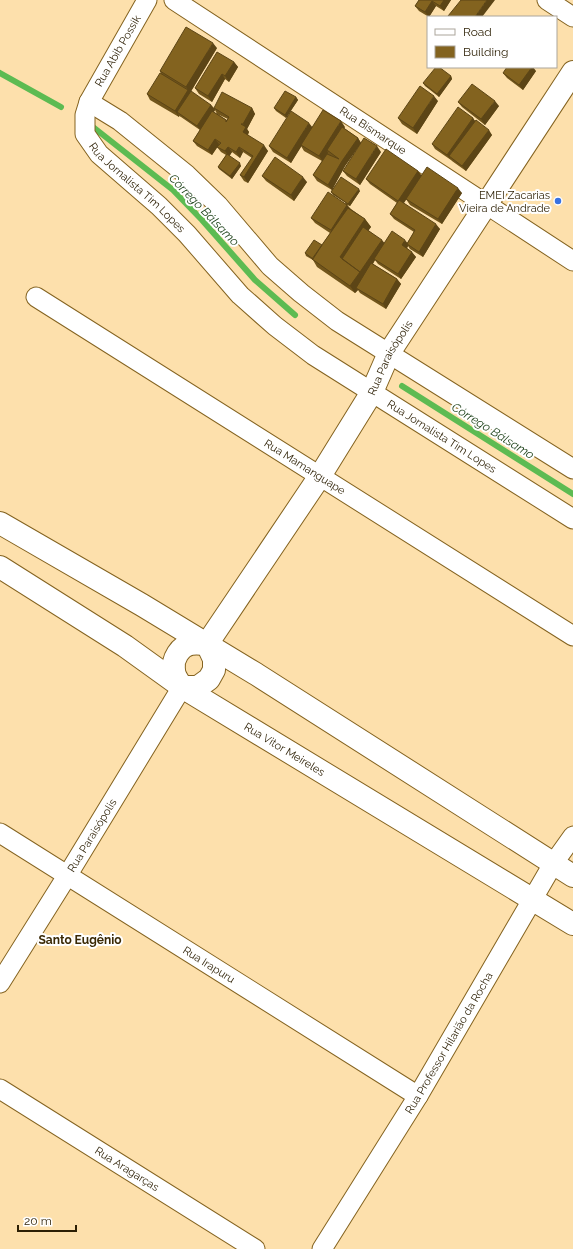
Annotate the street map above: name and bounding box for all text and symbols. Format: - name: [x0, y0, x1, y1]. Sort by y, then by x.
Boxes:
- street label: Rua Abib Possik: [92, 13, 144, 89]
- legend: [427, 16, 557, 68]
- text: Road: [463, 25, 492, 39]
- text: Building: [463, 45, 509, 59]
- street label: Rua Bismarque: [337, 104, 409, 157]
- street label: Rua Jornalista Tim Lopes: [86, 140, 188, 235]
- water label: Córrego Bálsamo: [166, 171, 242, 249]
- place label: EMEI Zacarias Vieira de Andrade: [459, 189, 551, 215]
- marker: EMEI Zacarias Vieira de Andrade: [553, 196, 563, 206]
- street label: Rua Paraisópolis: [365, 318, 415, 397]
- street label: Rua Jornalista Tim Lopes: [385, 397, 499, 476]
- water label: Córrego Bálsamo: [449, 400, 537, 462]
- street label: Rua Mamanguape: [262, 436, 348, 497]
- street label: Rua Vitor Meireles: [242, 720, 327, 779]
- street label: Rua Paraisópolis: [65, 796, 119, 874]
- district label: Santo Eugênio: [38, 933, 122, 947]
- street label: Rua Irapuru: [181, 943, 237, 986]
- street label: Rua Professor Hilarião da Rocha: [402, 970, 495, 1116]
- street label: Rua Aragarças: [93, 1144, 162, 1194]
- scale bar: [18, 1207, 76, 1233]
- text: 20 m: [24, 1214, 52, 1228]

